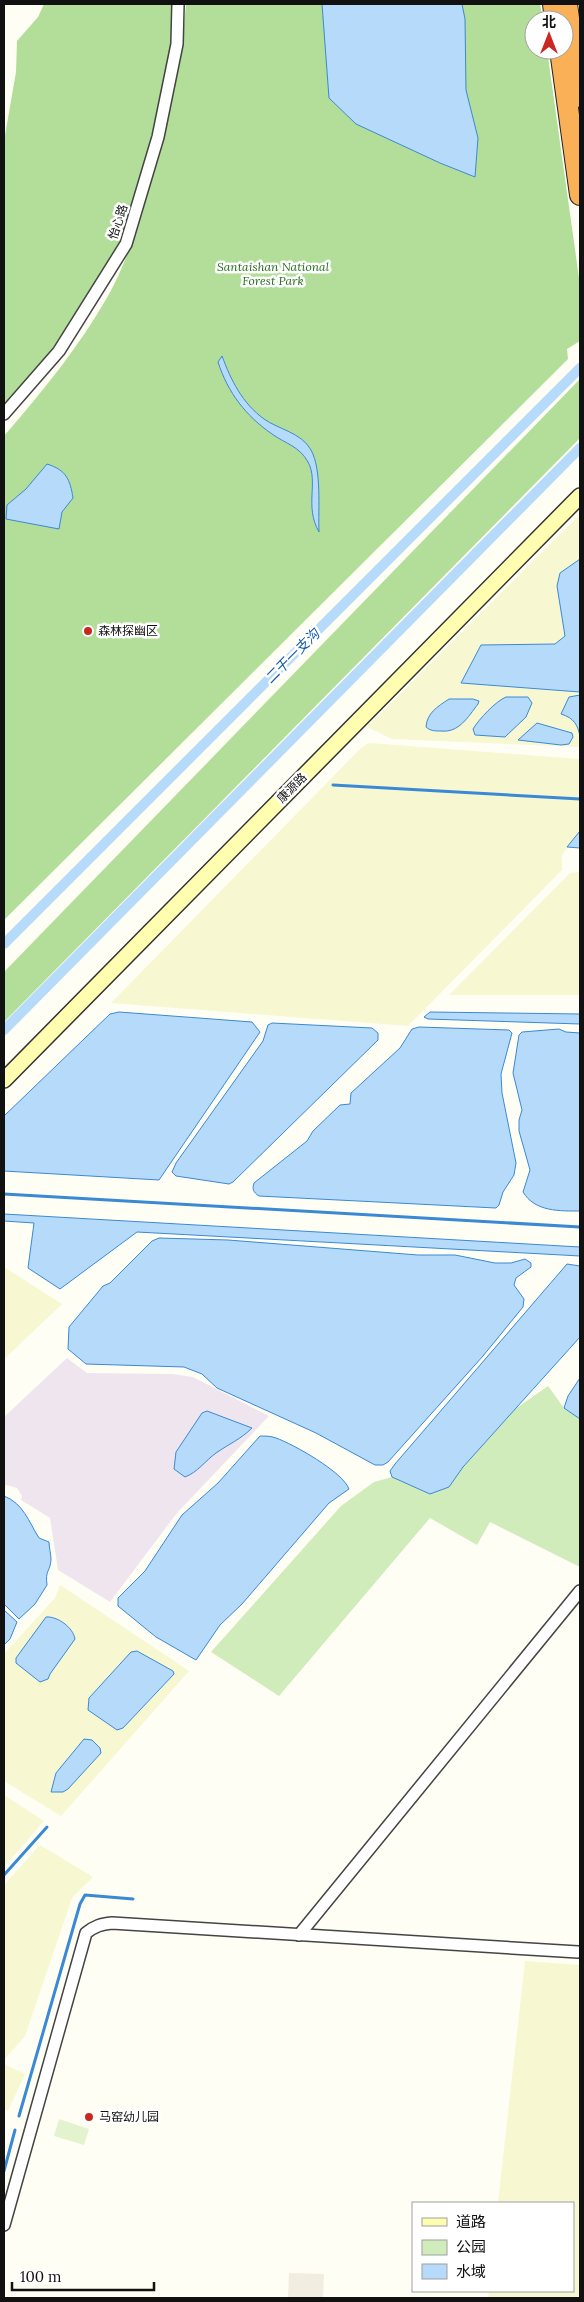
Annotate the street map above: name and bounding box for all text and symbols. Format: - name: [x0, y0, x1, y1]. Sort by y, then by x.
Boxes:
- north arrow: [524, 10, 574, 60]
- text: 北: [542, 13, 556, 31]
- street label: 怡心路: [105, 202, 130, 241]
- park label: Santaishan National Forest Park: [217, 259, 330, 288]
- place label: 森林探幽区: [98, 623, 158, 638]
- water label: 二干一支沟: [261, 623, 325, 687]
- marker: 森林探幽区: [82, 625, 94, 637]
- street label: 康源路: [274, 770, 310, 806]
- place label: 马窑幼儿园: [99, 2109, 159, 2124]
- marker: 马窑幼儿园: [83, 2111, 95, 2123]
- legend: [412, 2202, 574, 2292]
- text: 道路: [456, 2212, 486, 2231]
- text: 公园: [456, 2237, 486, 2256]
- scale bar: [12, 2260, 155, 2292]
- text: 水域: [456, 2262, 486, 2281]
- text: 100 m: [20, 2267, 61, 2286]

